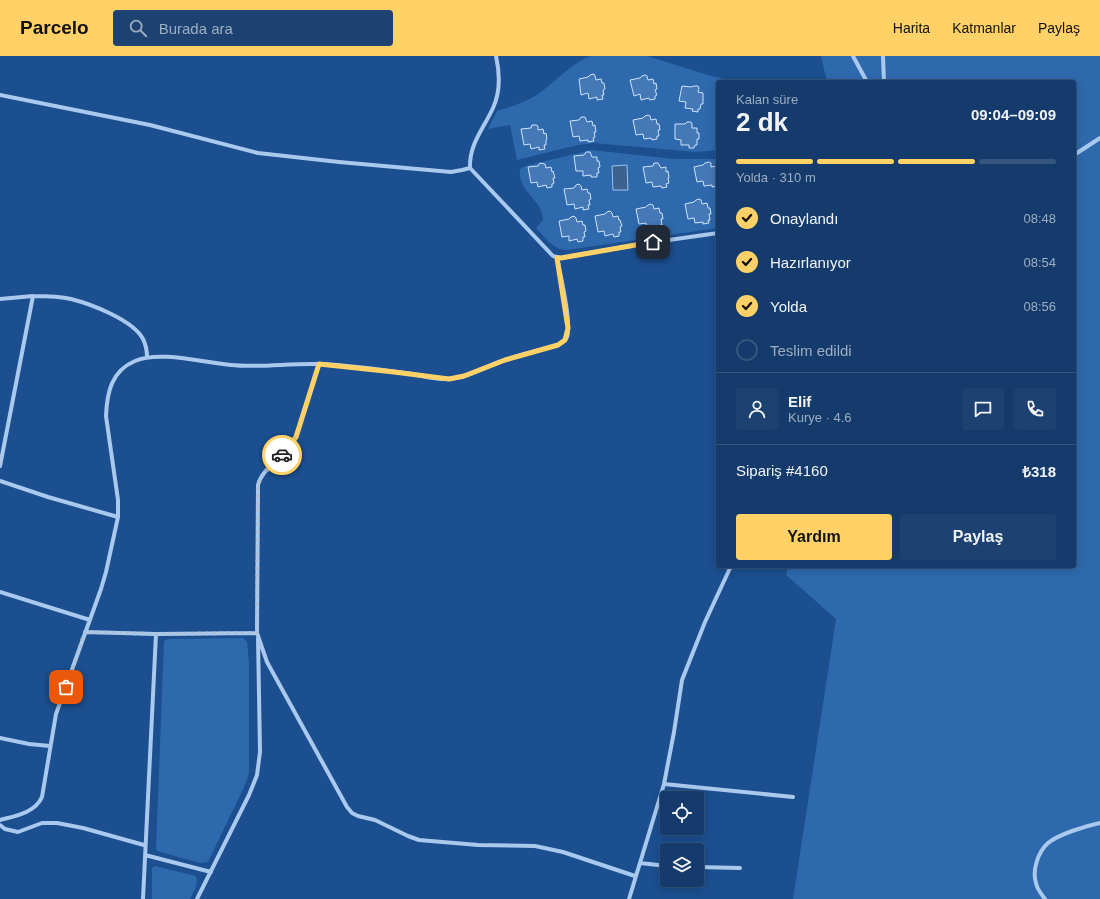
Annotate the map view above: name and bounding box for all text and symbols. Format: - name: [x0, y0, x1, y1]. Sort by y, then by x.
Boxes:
- search box: [113, 10, 393, 46]
- text: Parcelo: [20, 17, 89, 38]
- icon: search: [127, 17, 149, 39]
- text: Burada ara: [159, 20, 233, 37]
- text: Harita: [893, 20, 930, 36]
- text: Katmanlar: [952, 20, 1016, 36]
- text: Paylaş: [1038, 20, 1080, 36]
- text: Kalan süre: [736, 92, 798, 107]
- text: 09:04–09:09: [971, 106, 1056, 123]
- text: 2 dk: [736, 107, 788, 137]
- text: Yolda · 310 m: [736, 170, 816, 185]
- icon: check: [736, 207, 758, 229]
- text: Onaylandı: [770, 210, 838, 227]
- text: 08:48: [1023, 211, 1056, 226]
- pin: [636, 225, 670, 259]
- icon: home: [642, 231, 664, 253]
- icon: check: [736, 251, 758, 273]
- text: Hazırlanıyor: [770, 254, 851, 271]
- text: 08:54: [1023, 255, 1056, 270]
- icon: check: [736, 295, 758, 317]
- text: Yolda: [770, 298, 807, 315]
- text: 08:56: [1023, 299, 1056, 314]
- text: Teslim edildi: [770, 342, 852, 359]
- button: person: [736, 388, 778, 430]
- button: chat: [962, 388, 1004, 430]
- button: phone: [1014, 388, 1056, 430]
- text: Elif: [788, 393, 811, 410]
- text: Kurye · 4.6: [788, 410, 852, 425]
- courier: [262, 435, 302, 475]
- icon: car: [271, 444, 293, 466]
- text: Sipariş #4160: [736, 462, 828, 479]
- text: ₺318: [1022, 463, 1056, 480]
- button: Yardım: [736, 514, 892, 560]
- button: Paylaş: [900, 514, 1056, 560]
- pin: [49, 670, 83, 704]
- icon: bag: [55, 676, 77, 698]
- map controls: [660, 791, 704, 887]
- button: locate: [660, 791, 704, 835]
- button: layers: [660, 843, 704, 887]

